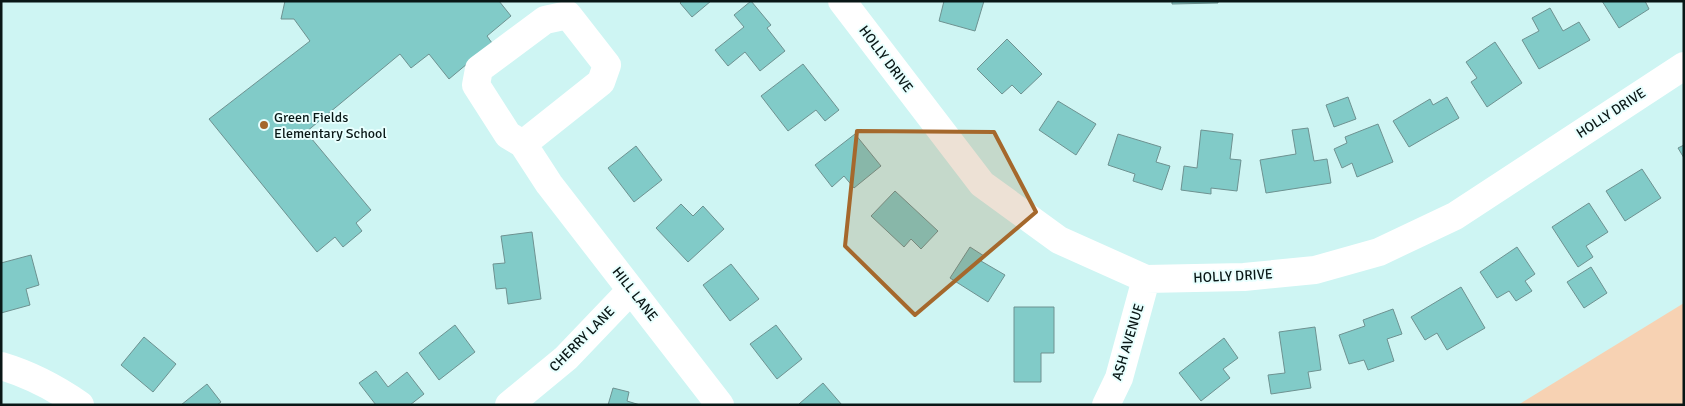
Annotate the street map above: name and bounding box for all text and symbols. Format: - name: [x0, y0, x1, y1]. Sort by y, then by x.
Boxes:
- street label: HOLLY DRIVE: [855, 22, 917, 96]
- street label: HOLLY DRIVE: [1573, 84, 1649, 142]
- place label: Green Fields Elementary School: [274, 109, 387, 142]
- marker: Green Fields Elementary School: [258, 119, 270, 131]
- street label: HILL LANE: [609, 263, 661, 325]
- street label: HOLLY DRIVE: [1193, 265, 1273, 287]
- street label: ASH AVENUE: [1108, 301, 1148, 382]
- street label: CHERRY LANE: [546, 303, 618, 375]

